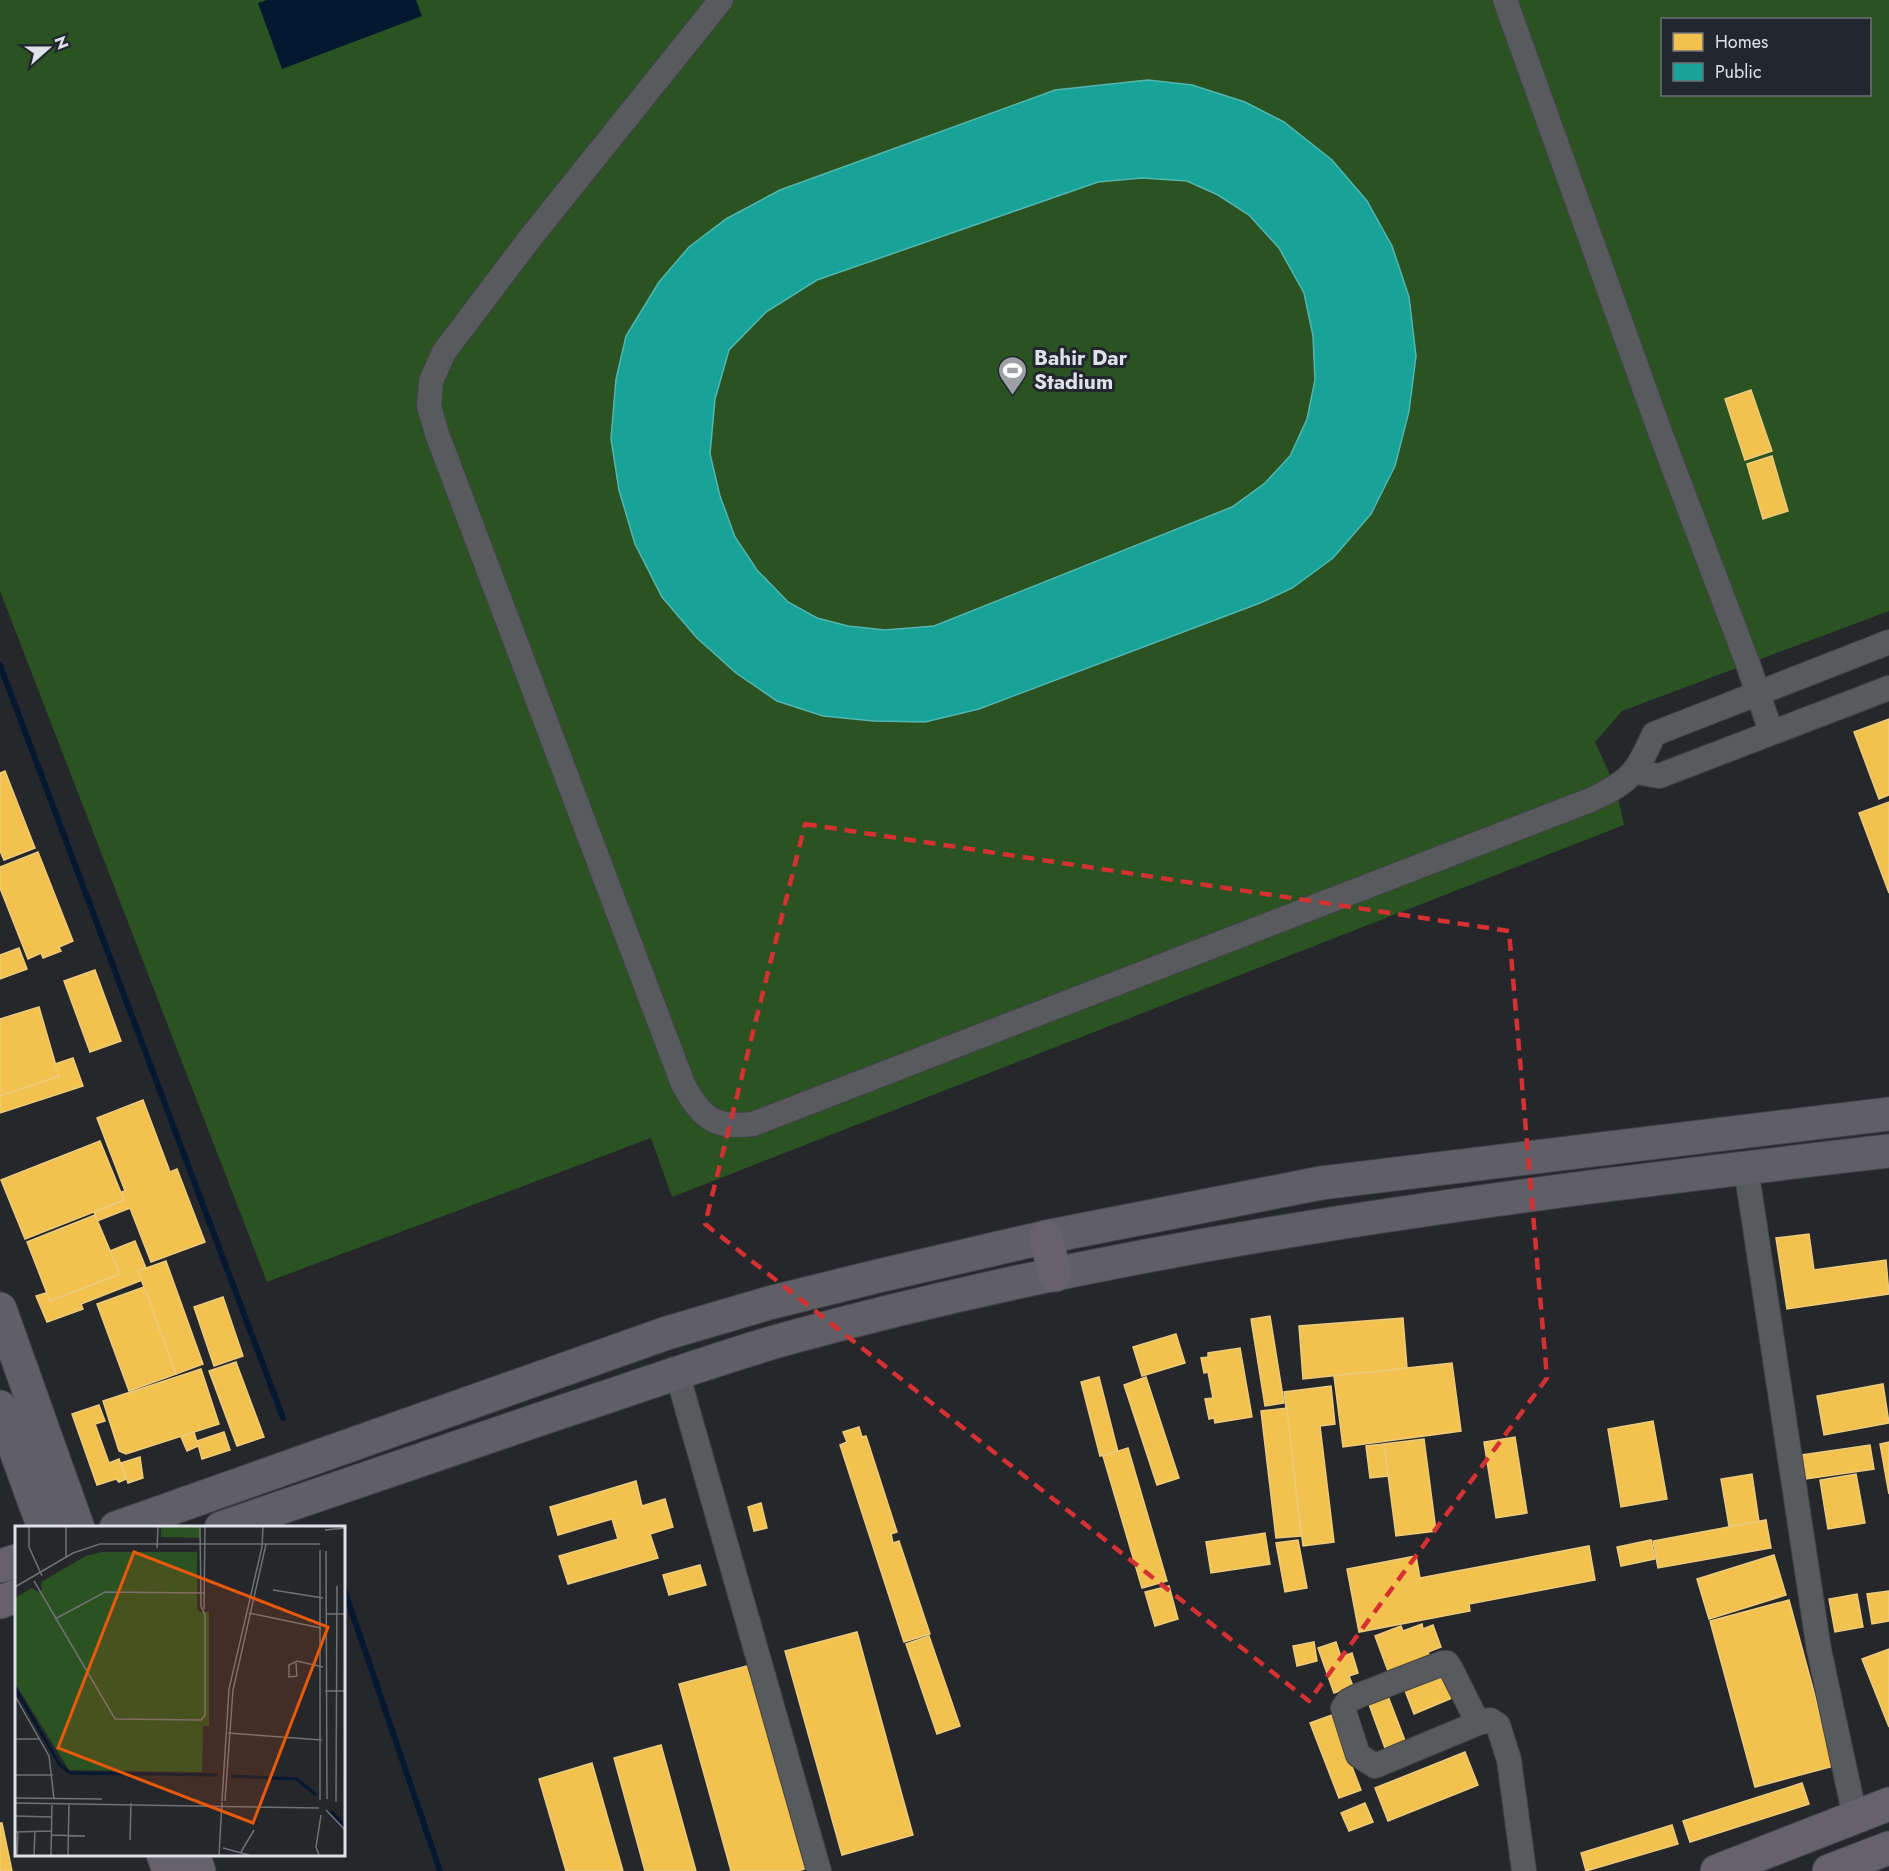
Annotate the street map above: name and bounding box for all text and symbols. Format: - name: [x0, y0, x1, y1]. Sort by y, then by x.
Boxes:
- north arrow: [18, 18, 78, 78]
- legend: [1661, 18, 1871, 96]
- text: Homes: [1715, 29, 1768, 55]
- text: N: [49, 33, 75, 53]
- text: Public: [1715, 59, 1762, 85]
- place label: Bahir Dar Stadium: [1034, 343, 1128, 397]
- sports icon: Bahir Dar Stadium: [997, 354, 1029, 396]
- inset map: [15, 1526, 345, 1856]

